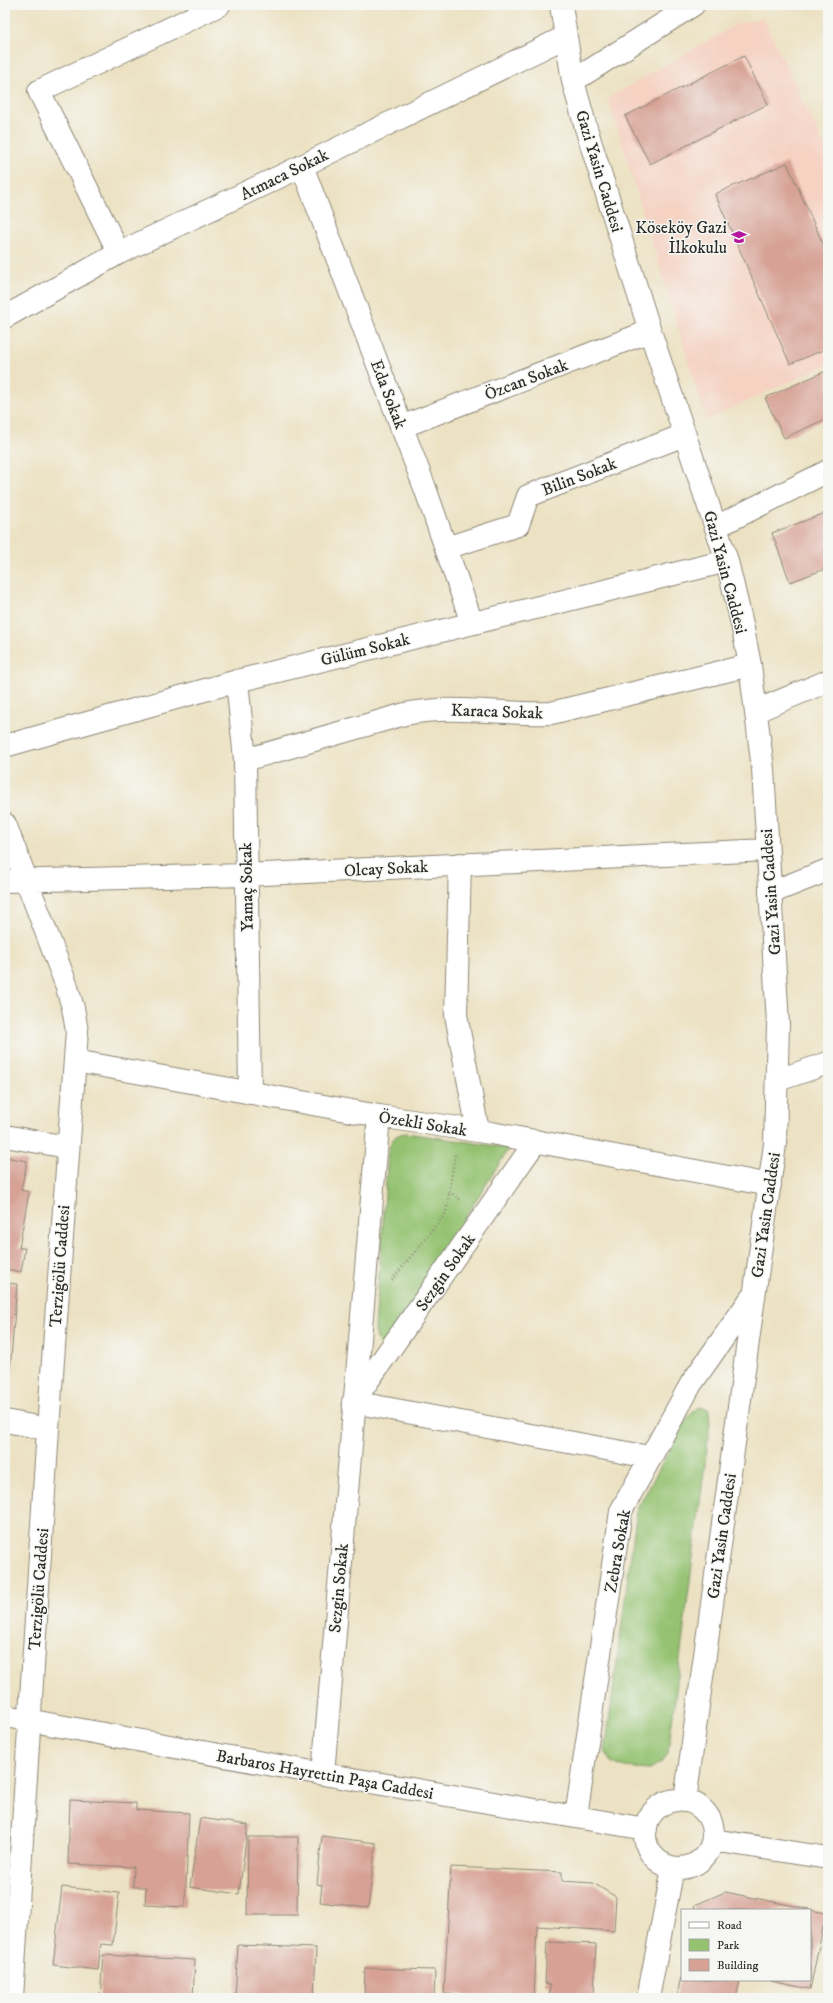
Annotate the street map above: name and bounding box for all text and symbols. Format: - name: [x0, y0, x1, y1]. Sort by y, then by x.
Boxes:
- street label: Gazi Yasin Caddesi: [570, 108, 628, 235]
- street label: Atmaca Sokak: [237, 144, 333, 206]
- place label: Köseköy Gazi İlkokulu: [635, 217, 727, 259]
- school or university icon: Köseköy Gazi İlkokulu: [730, 228, 748, 246]
- street label: Özcan Sokak: [481, 354, 572, 406]
- street label: Eda Sokak: [365, 357, 412, 433]
- street label: Bilin Sokak: [539, 452, 620, 501]
- street label: Gazi Yasin Caddesi: [698, 508, 752, 636]
- street label: Gülüm Sokak: [318, 628, 413, 672]
- street label: Karaca Sokak: [451, 699, 544, 725]
- street label: Gazi Yasin Caddesi: [756, 828, 786, 956]
- street label: Yamaç Sokak: [235, 842, 259, 932]
- street label: Olcay Sokak: [343, 856, 429, 882]
- street label: Özekli Sokak: [377, 1106, 469, 1142]
- street label: Gazi Yasin Caddesi: [746, 1151, 786, 1279]
- street label: Terzigölü Caddesi: [45, 1204, 75, 1328]
- street label: Sezgin Sokak: [411, 1229, 481, 1316]
- street label: Gazi Yasin Caddesi: [702, 1472, 742, 1600]
- street label: Zebra Sokak: [600, 1507, 636, 1595]
- street label: Terzigölü Caddesi: [24, 1527, 54, 1651]
- street label: Sezgin Sokak: [324, 1542, 354, 1634]
- street label: Barbaros Hayrettin Paşa Caddesi: [214, 1745, 435, 1805]
- legend: [681, 1909, 811, 1981]
- text: Road: [717, 1918, 742, 1933]
- text: Park: [717, 1938, 739, 1953]
- text: Building: [717, 1958, 758, 1973]

